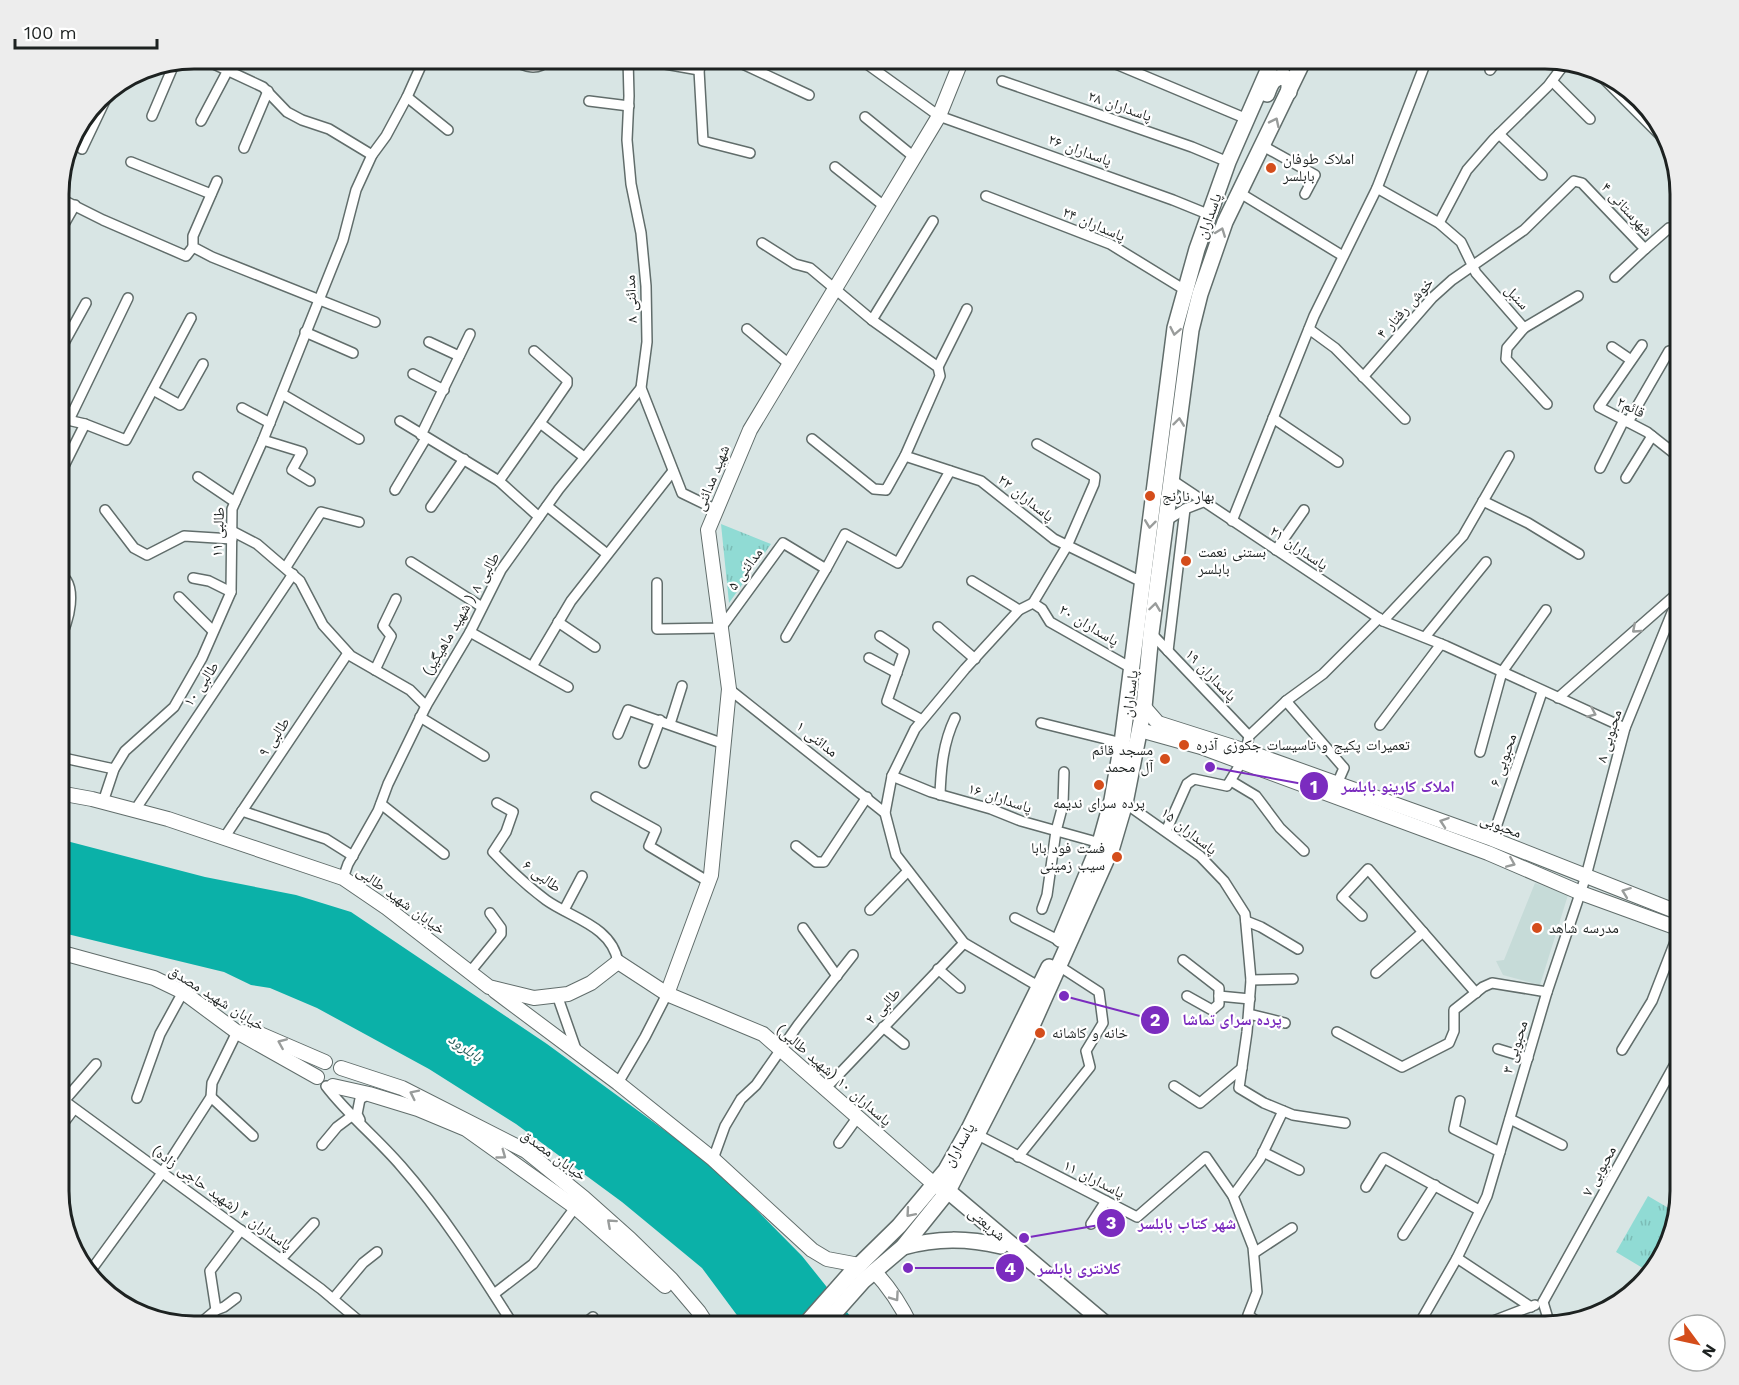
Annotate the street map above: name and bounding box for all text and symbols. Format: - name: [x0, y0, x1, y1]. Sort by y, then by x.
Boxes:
- scale bar: [15, 12, 158, 50]
- text: 100 m: [24, 22, 77, 43]
- street label: پاسداران ۲۸: [1085, 87, 1154, 126]
- one-way arrow: [1267, 118, 1279, 129]
- street label: پاسداران ۲۶: [1045, 130, 1114, 171]
- place label: املاک طوفان بابلسر: [1282, 150, 1354, 185]
- marker: املاک طوفان بابلسر: [1264, 161, 1278, 175]
- street label: شهرستانی ۴: [1597, 178, 1657, 240]
- street label: پاسداران: [1192, 191, 1227, 242]
- street label: پاسداران ۲۴: [1060, 203, 1128, 246]
- one-way arrow: [1214, 228, 1227, 238]
- street label: خوش رفتار ۴: [1373, 273, 1438, 343]
- street label: مدائنی ۸: [621, 274, 642, 324]
- street label: سنبل: [1500, 281, 1533, 314]
- one-way arrow: [1169, 325, 1182, 335]
- street label: قائم۲: [1614, 392, 1648, 422]
- one-way arrow: [1173, 417, 1185, 427]
- street label: شهید مدائنی: [691, 442, 734, 514]
- street label: پاسداران ۲۲: [994, 471, 1058, 526]
- place label: بهار نارنج: [1162, 487, 1214, 506]
- marker: بهار نارنج: [1143, 489, 1157, 503]
- street label: طالبی ۱۱: [208, 506, 229, 558]
- one-way arrow: [1145, 519, 1157, 528]
- street label: پاسداران ۲۱: [1266, 522, 1331, 575]
- place label: بستنی نعمت بابلسر: [1197, 543, 1266, 578]
- street label: مدائنی ۵: [724, 544, 767, 594]
- street label: طالبی ۸ ( شهید ماهیگیر): [418, 549, 505, 679]
- marker: بستنی نعمت بابلسر: [1179, 554, 1193, 568]
- street label: پاسداران ۲۰: [1055, 600, 1122, 651]
- one-way arrow: [1148, 603, 1160, 612]
- one-way arrow: [1633, 622, 1643, 633]
- street label: پاسداران ۱۹: [1181, 645, 1240, 706]
- street label: طالبی ۱۰: [180, 658, 223, 710]
- street label: پاسداران: [1118, 669, 1143, 719]
- one-way arrow: [1585, 706, 1596, 718]
- street label: محبوبی ۸: [1592, 707, 1627, 765]
- street label: طالبی ۹: [254, 714, 294, 761]
- street label: مدائنی ۱: [792, 717, 842, 762]
- street label: محبوبی ۶: [1486, 731, 1521, 789]
- place label: تعمیرات پکیج و تاسیسات جکوزی آذره: [1196, 736, 1410, 755]
- marker: تعمیرات پکیج و تاسیسات جکوزی آذره: [1177, 738, 1191, 752]
- place label: مسجد قائم آل محمد: [1092, 741, 1154, 777]
- marker: مسجد قائم آل محمد: [1158, 752, 1172, 766]
- callout: املاک کارینو بابلسر: [1299, 769, 1466, 803]
- text: 1: [1310, 776, 1318, 797]
- text: املاک کارینو بابلسر: [1340, 777, 1455, 796]
- marker: پرده سرای ندیمه: [1092, 778, 1106, 792]
- street label: پاسداران ۱۶: [965, 779, 1034, 818]
- place label: پرده سرای ندیمه: [1053, 794, 1145, 813]
- street label: پاسداران ۱۵: [1157, 804, 1221, 859]
- street label: محبوبی: [1477, 810, 1524, 843]
- one-way arrow: [1439, 817, 1450, 830]
- place label: فست فود بابا سیب زمینی: [1031, 839, 1105, 875]
- marker: فست فود بابا سیب زمینی: [1110, 850, 1124, 864]
- street label: طالبی ۶: [519, 856, 565, 897]
- one-way arrow: [1505, 856, 1516, 868]
- street label: خیابان شهید طالبی: [353, 862, 449, 939]
- one-way arrow: [1621, 887, 1632, 899]
- place label: مدرسه شاهد: [1549, 919, 1619, 937]
- marker: مدرسه شاهد: [1530, 921, 1544, 935]
- street label: خیابان شهید مصدق: [165, 961, 268, 1036]
- street label: طالبی ۲: [862, 984, 905, 1029]
- callout: پرده سرای تماشا: [1140, 1003, 1293, 1037]
- text: 2: [1150, 1009, 1160, 1030]
- text: پرده سرای تماشا: [1182, 1010, 1282, 1029]
- street label: محبوبی ۳: [1498, 1018, 1533, 1076]
- street label: پاسداران ۱۰ (شهید طالبی): [772, 1020, 895, 1131]
- place label: خانه و کاشانه: [1052, 1024, 1129, 1042]
- marker: خانه و کاشانه: [1033, 1026, 1047, 1040]
- water label: بابلرود: [445, 1029, 487, 1066]
- one-way arrow: [278, 1038, 289, 1050]
- one-way arrow: [409, 1089, 420, 1101]
- street label: پاسداران: [939, 1120, 980, 1171]
- street label: خیابان مصدق: [517, 1125, 590, 1186]
- street label: پاسداران ۴ (شهید حاجی زاده): [148, 1141, 295, 1256]
- street label: محبوبی ۷: [1578, 1143, 1621, 1200]
- one-way arrow: [495, 1148, 506, 1159]
- street label: پاسداران ۱۱: [1060, 1156, 1128, 1203]
- street label: شریعتی: [964, 1203, 1009, 1246]
- one-way arrow: [907, 1206, 918, 1217]
- callout: شهر کتاب بابلسر: [1096, 1206, 1248, 1240]
- text: 3: [1106, 1212, 1116, 1233]
- text: شهر کتاب بابلسر: [1137, 1214, 1236, 1233]
- one-way arrow: [607, 1219, 618, 1230]
- callout: کلانتری بابلسر: [995, 1251, 1132, 1285]
- text: 4: [1004, 1258, 1016, 1279]
- text: کلانتری بابلسر: [1036, 1259, 1121, 1278]
- one-way arrow: [888, 1290, 899, 1301]
- north arrow: [1667, 1313, 1727, 1373]
- text: N: [1698, 1341, 1720, 1361]

